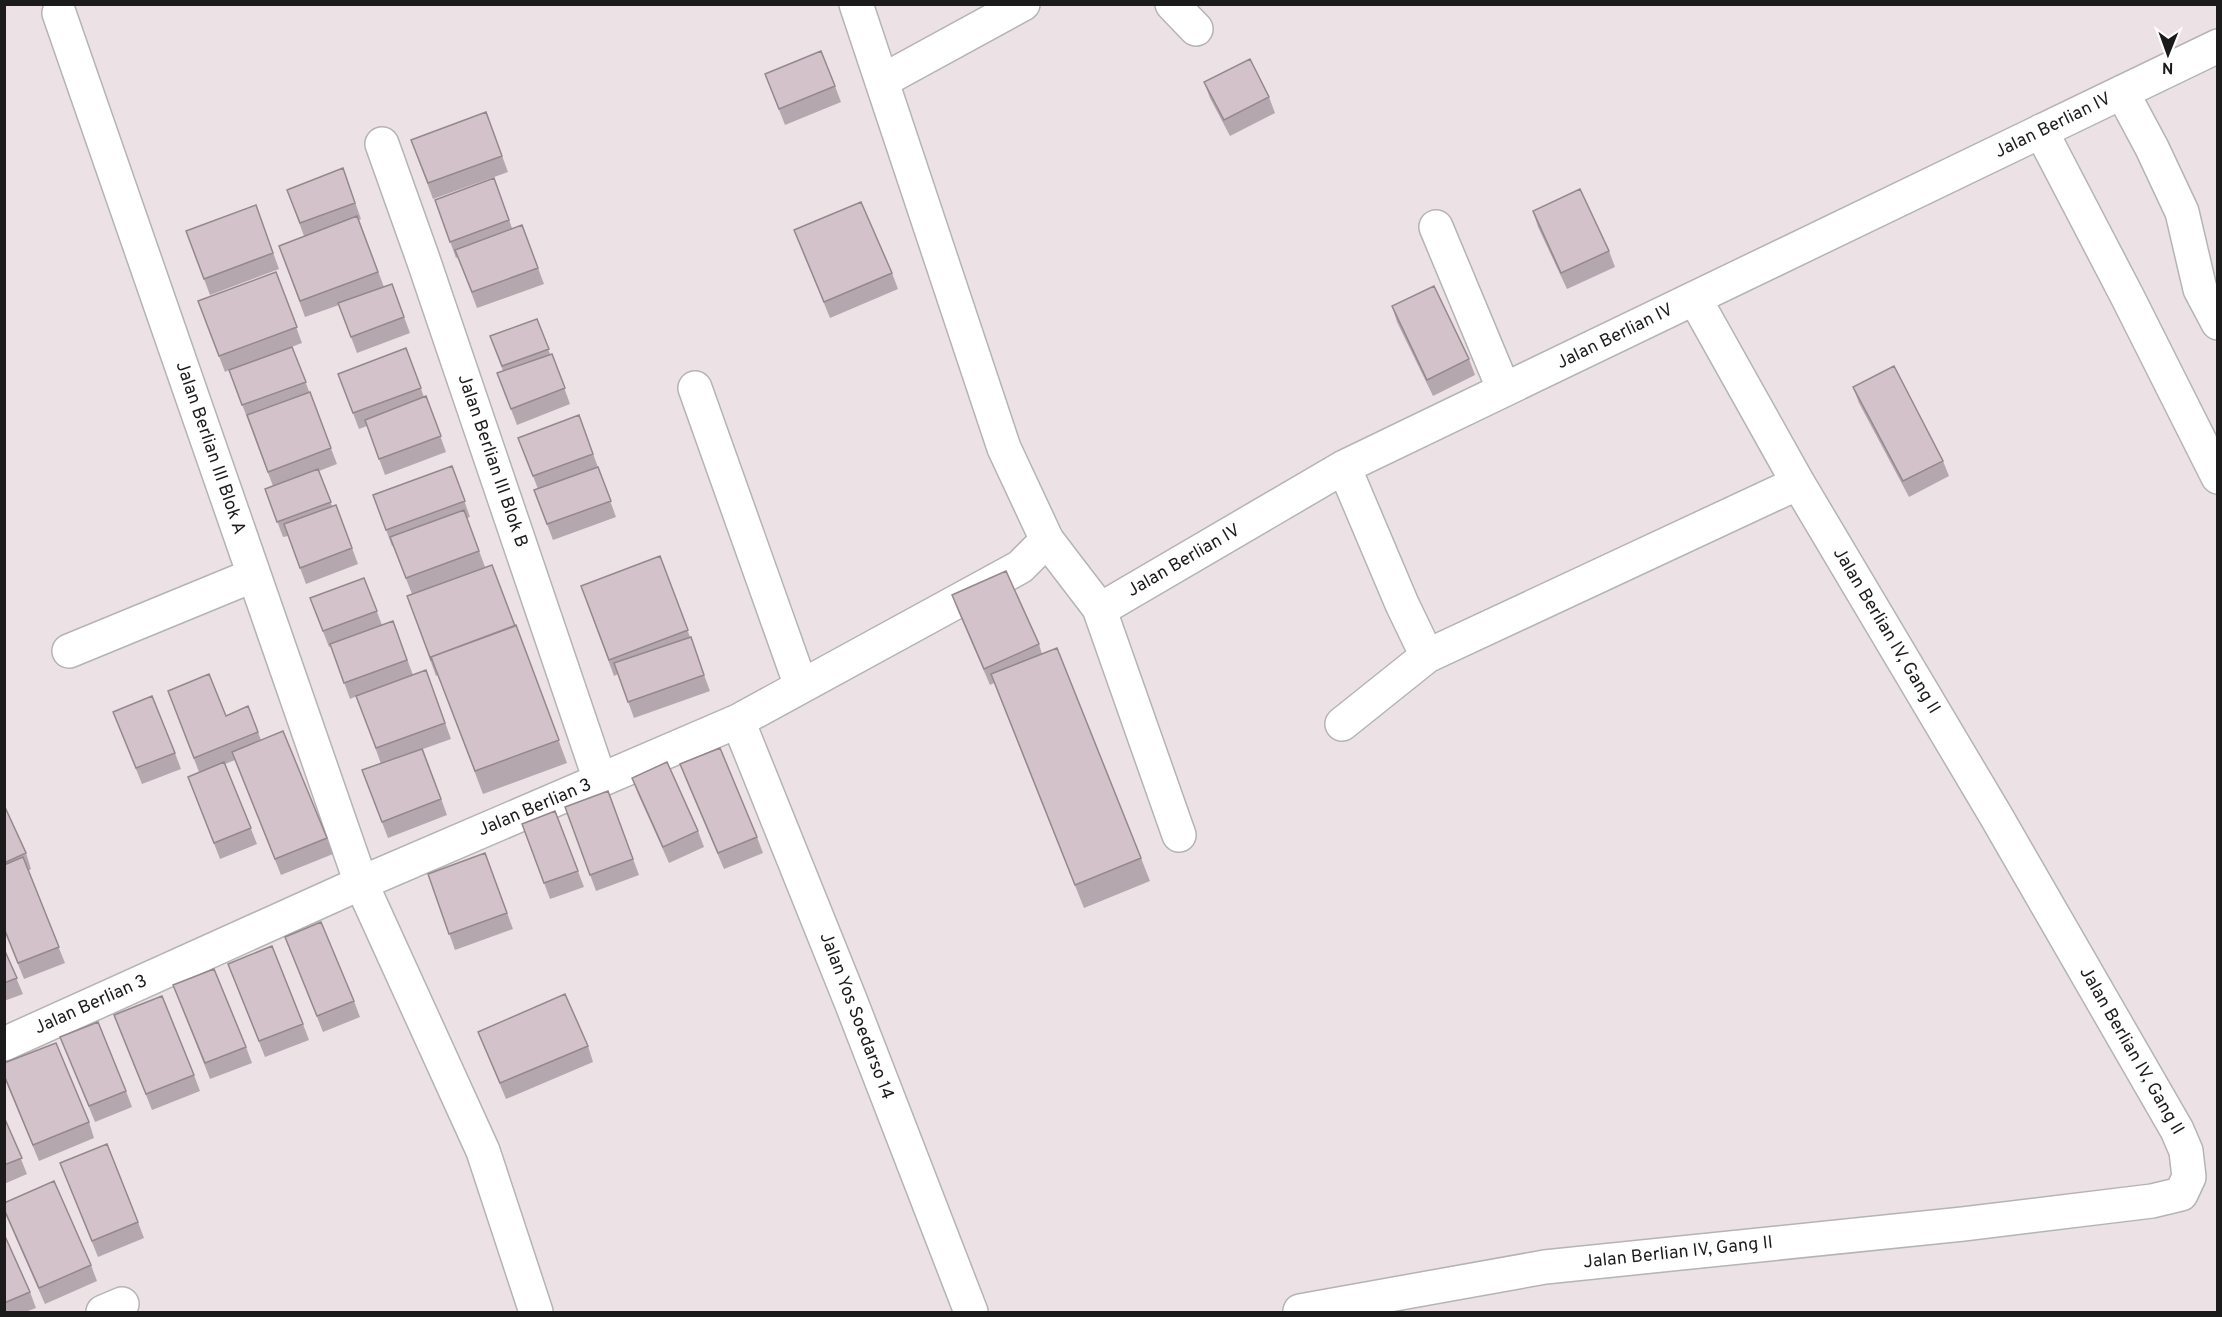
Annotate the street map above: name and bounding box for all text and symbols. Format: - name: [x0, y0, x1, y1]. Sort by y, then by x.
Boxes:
- north arrow: [2138, 24, 2198, 84]
- text: N: [2162, 57, 2174, 77]
- street label: Jalan Berlian IV: [1991, 88, 2115, 164]
- street label: Jalan Berlian IV: [1553, 299, 1677, 375]
- street label: Jalan Berlian III Blok A: [170, 358, 250, 538]
- street label: Jalan Berlian III Blok B: [452, 371, 532, 551]
- street label: Jalan Berlian IV: [1123, 519, 1245, 603]
- street label: Jalan Berlian IV, Gang II: [1827, 543, 1945, 719]
- street label: Jalan Berlian 3: [475, 774, 595, 842]
- street label: Jalan Yos Soedarso 14: [814, 929, 898, 1103]
- street label: Jalan Berlian IV, Gang II: [2073, 963, 2189, 1139]
- street label: Jalan Berlian 3: [31, 970, 151, 1040]
- street label: Jalan Berlian IV, Gang II: [1582, 1232, 1774, 1274]

